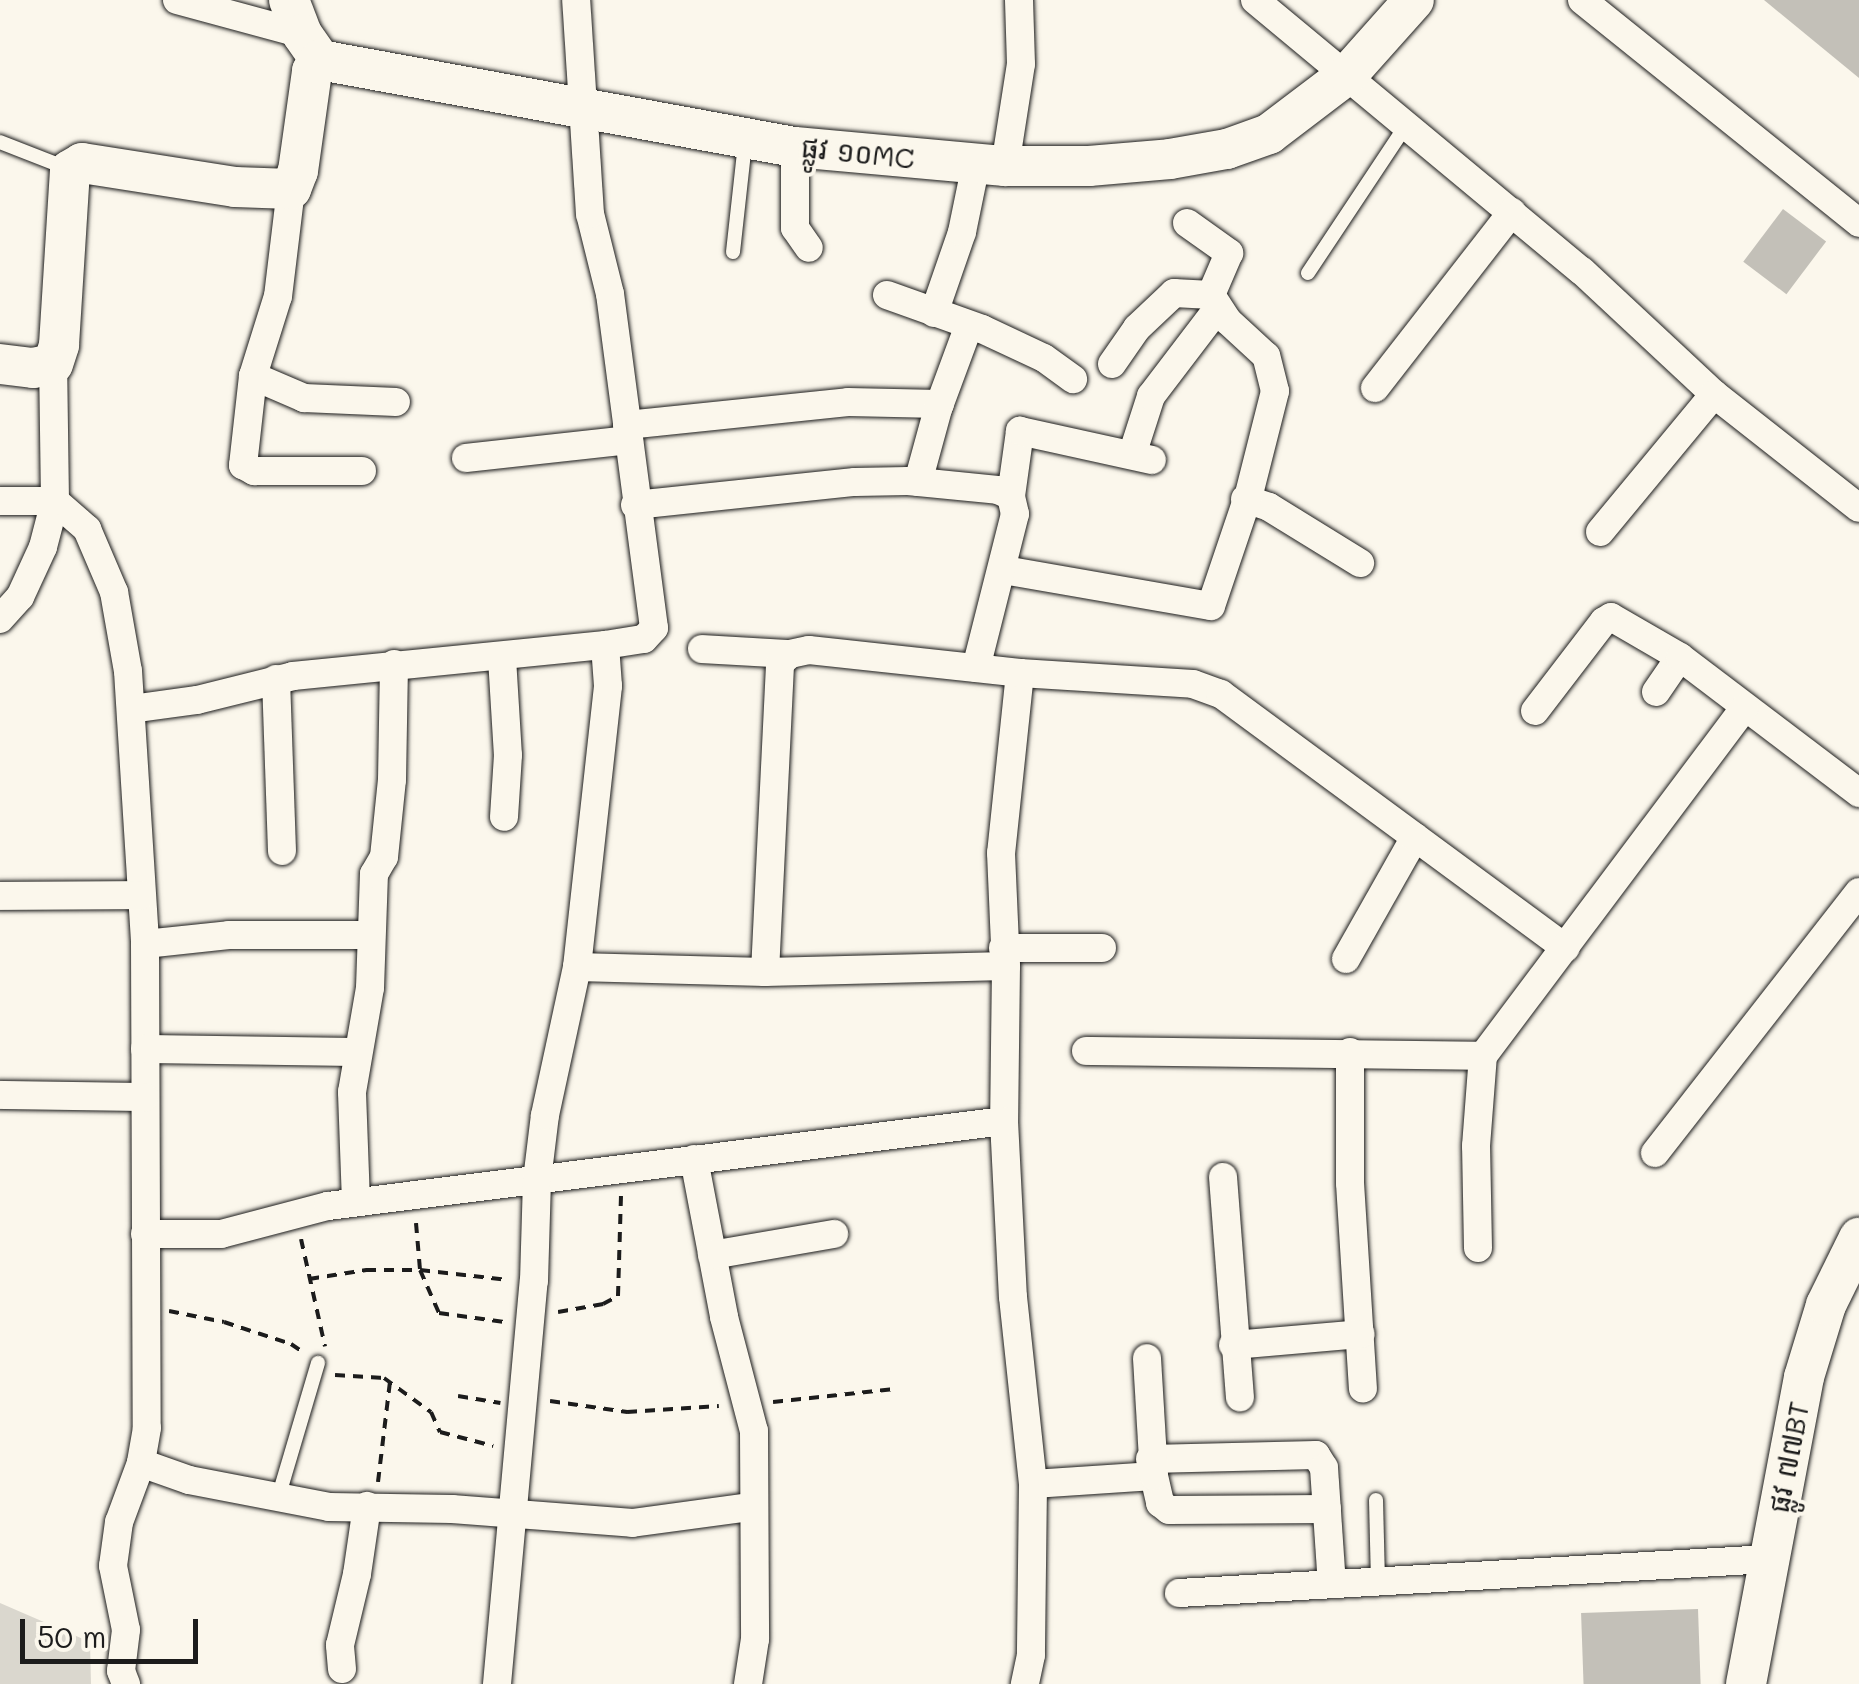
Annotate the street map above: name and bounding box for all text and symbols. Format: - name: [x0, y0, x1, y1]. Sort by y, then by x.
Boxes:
- street label: ផ្លូវ ១០MC: [800, 129, 916, 175]
- street label: ផ្លូវ ៧៧BT: [1761, 1399, 1815, 1515]
- scale bar: [25, 1599, 202, 1661]
- text: 50 m: [37, 1616, 107, 1656]

